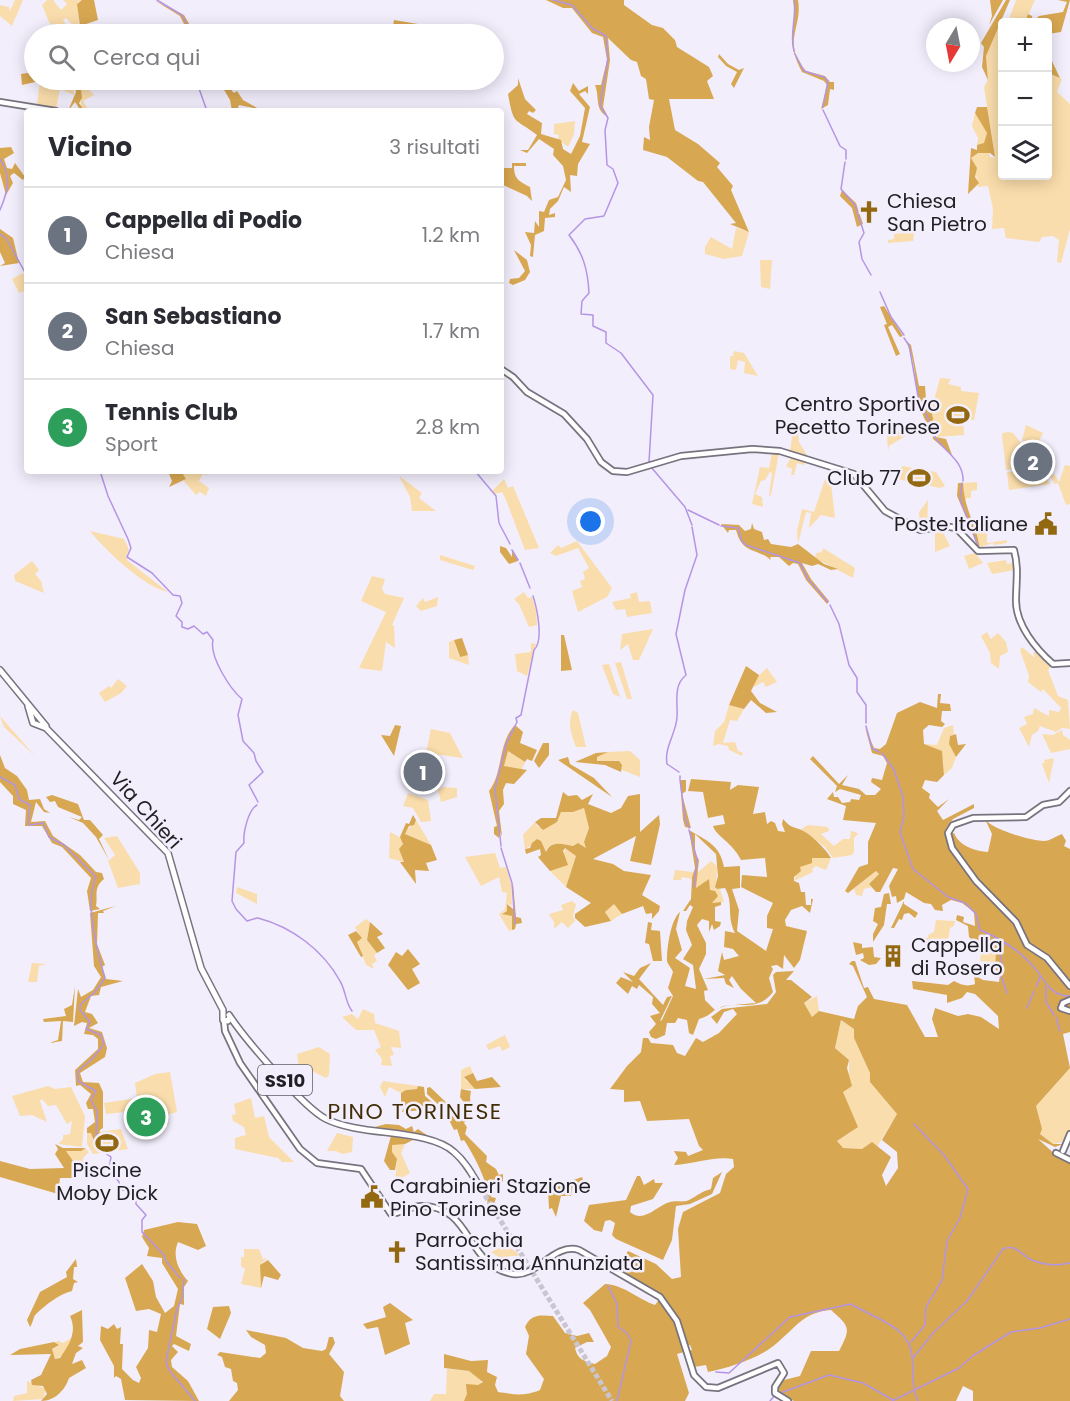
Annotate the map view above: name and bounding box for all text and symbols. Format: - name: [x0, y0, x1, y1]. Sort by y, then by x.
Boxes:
- north arrow: [926, 18, 980, 72]
- map controls: [998, 18, 1052, 180]
- button: +: [998, 18, 1052, 72]
- search box: [24, 24, 504, 90]
- icon: search: [45, 41, 78, 74]
- text: Cerca qui: [93, 42, 200, 73]
- button: −: [998, 72, 1052, 126]
- button: layers: [998, 126, 1052, 180]
- text: Vicino: [48, 129, 132, 165]
- text: 3 risultati: [389, 133, 480, 161]
- place label: Chiesa San Pietro: [887, 187, 987, 238]
- church icon: Chiesa San Pietro: [856, 199, 882, 225]
- text: Cappella di Podio: [105, 205, 302, 236]
- text: 1: [64, 221, 71, 249]
- text: 1.2 km: [422, 221, 480, 249]
- text: Chiesa: [105, 238, 175, 266]
- text: San Sebastiano: [105, 301, 281, 332]
- text: 2: [62, 317, 73, 345]
- text: 1.7 km: [422, 317, 480, 345]
- text: Chiesa: [105, 334, 175, 362]
- place label: Centro Sportivo Pecetto Torinese: [775, 390, 940, 441]
- text: Tennis Club: [105, 397, 238, 428]
- sports icon: Centro Sportivo Pecetto Torinese: [945, 402, 971, 428]
- text: 3: [61, 413, 74, 441]
- text: 2.8 km: [415, 413, 480, 441]
- text: Sport: [105, 430, 158, 458]
- pin: 2: [1014, 440, 1052, 484]
- place label: Club 77: [827, 464, 901, 492]
- sports icon: Club 77: [906, 465, 932, 491]
- your location: [576, 507, 605, 536]
- place label: Poste Italiane: [894, 510, 1028, 538]
- public building icon: Poste Italiane: [1033, 511, 1059, 537]
- pin: 1: [404, 750, 442, 794]
- street label: Via Chieri: [104, 765, 188, 855]
- place label: Cappella di Rosero: [911, 931, 1003, 982]
- building icon: Cappella di Rosero: [880, 943, 906, 969]
- road number: SS10: [258, 1065, 312, 1095]
- pin: 3: [126, 1094, 166, 1140]
- district label: PINO TORINESE: [327, 1096, 503, 1127]
- sports icon: Piscine Moby Dick: [94, 1130, 120, 1156]
- place label: Piscine Moby Dick: [56, 1156, 159, 1207]
- place label: Carabinieri Stazione Pino Torinese: [390, 1172, 591, 1223]
- public building icon: Carabinieri Stazione Pino Torinese: [359, 1184, 385, 1210]
- place label: Parrocchia Santissima Annunziata: [415, 1226, 644, 1277]
- church icon: Parrocchia Santissima Annunziata: [384, 1239, 410, 1265]

